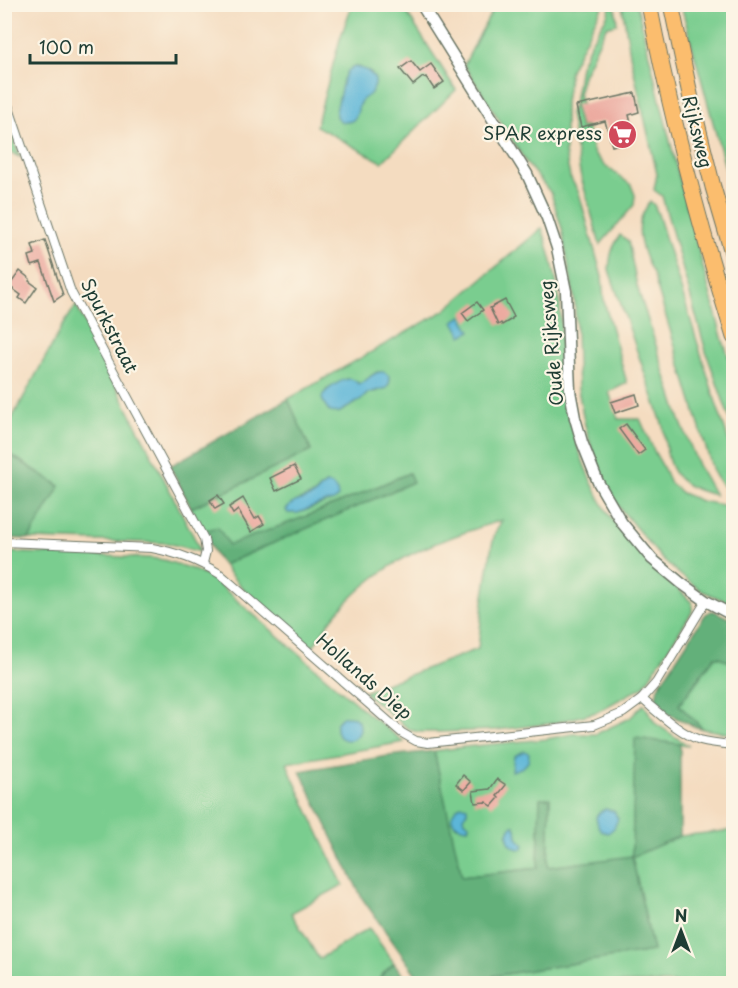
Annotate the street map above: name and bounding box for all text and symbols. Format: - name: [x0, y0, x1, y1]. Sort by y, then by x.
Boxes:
- scale bar: [30, 27, 176, 65]
- text: 100 m: [39, 33, 94, 60]
- street label: Rijksweg: [676, 92, 721, 171]
- supermarket icon: SPAR express: [607, 118, 639, 150]
- place label: SPAR express: [483, 119, 602, 146]
- street label: Spurkstraat: [75, 273, 146, 378]
- street label: Oude Rijksweg: [532, 279, 569, 407]
- street label: Hollands Diep: [311, 626, 419, 725]
- north arrow: [651, 901, 711, 961]
- text: N: [675, 903, 687, 927]

